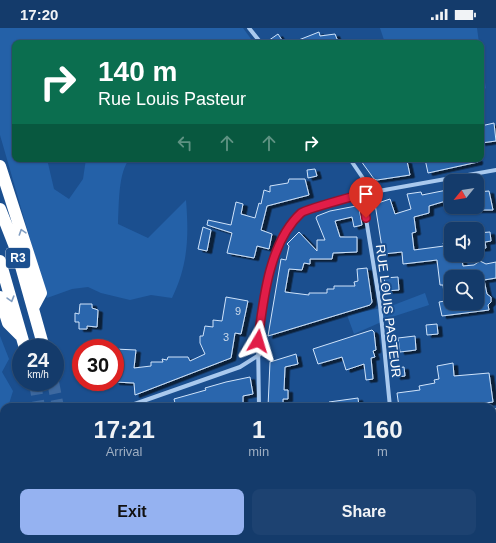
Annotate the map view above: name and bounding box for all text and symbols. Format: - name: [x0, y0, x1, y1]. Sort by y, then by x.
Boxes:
- text: 17:20: [20, 6, 58, 23]
- icon: right: [32, 56, 84, 108]
- text: 140 m: [98, 56, 177, 87]
- text: Rue Louis Pasteur: [98, 89, 246, 109]
- icon: left: [174, 132, 196, 154]
- icon: ahead: [216, 132, 238, 154]
- icon: ahead: [258, 132, 280, 154]
- icon: right: [300, 132, 322, 154]
- north arrow: [444, 174, 484, 214]
- map controls: [444, 174, 484, 310]
- pin: [349, 177, 383, 218]
- icon: arrive: [355, 183, 377, 205]
- button: sound: [444, 222, 484, 262]
- one-way arrow: [18, 228, 26, 235]
- street label: RUE LOUIS PASTEUR: [373, 244, 404, 379]
- road number: R3: [6, 248, 30, 268]
- button: search: [444, 270, 484, 310]
- one-way arrow: [6, 295, 15, 302]
- house number: 9: [235, 305, 241, 317]
- position arrow: [237, 320, 279, 362]
- house number: 3: [223, 331, 229, 343]
- speed limit sign: 30: [72, 339, 124, 391]
- text: 24: [27, 349, 49, 371]
- text: km/h: [27, 369, 49, 380]
- text: 17:21: [93, 416, 155, 443]
- text: 1: [252, 416, 265, 443]
- text: 160: [363, 416, 403, 443]
- text: Arrival: [106, 444, 143, 459]
- text: min: [248, 444, 269, 459]
- text: m: [377, 444, 388, 459]
- button: Exit: [20, 489, 244, 535]
- button: Share: [252, 489, 476, 535]

